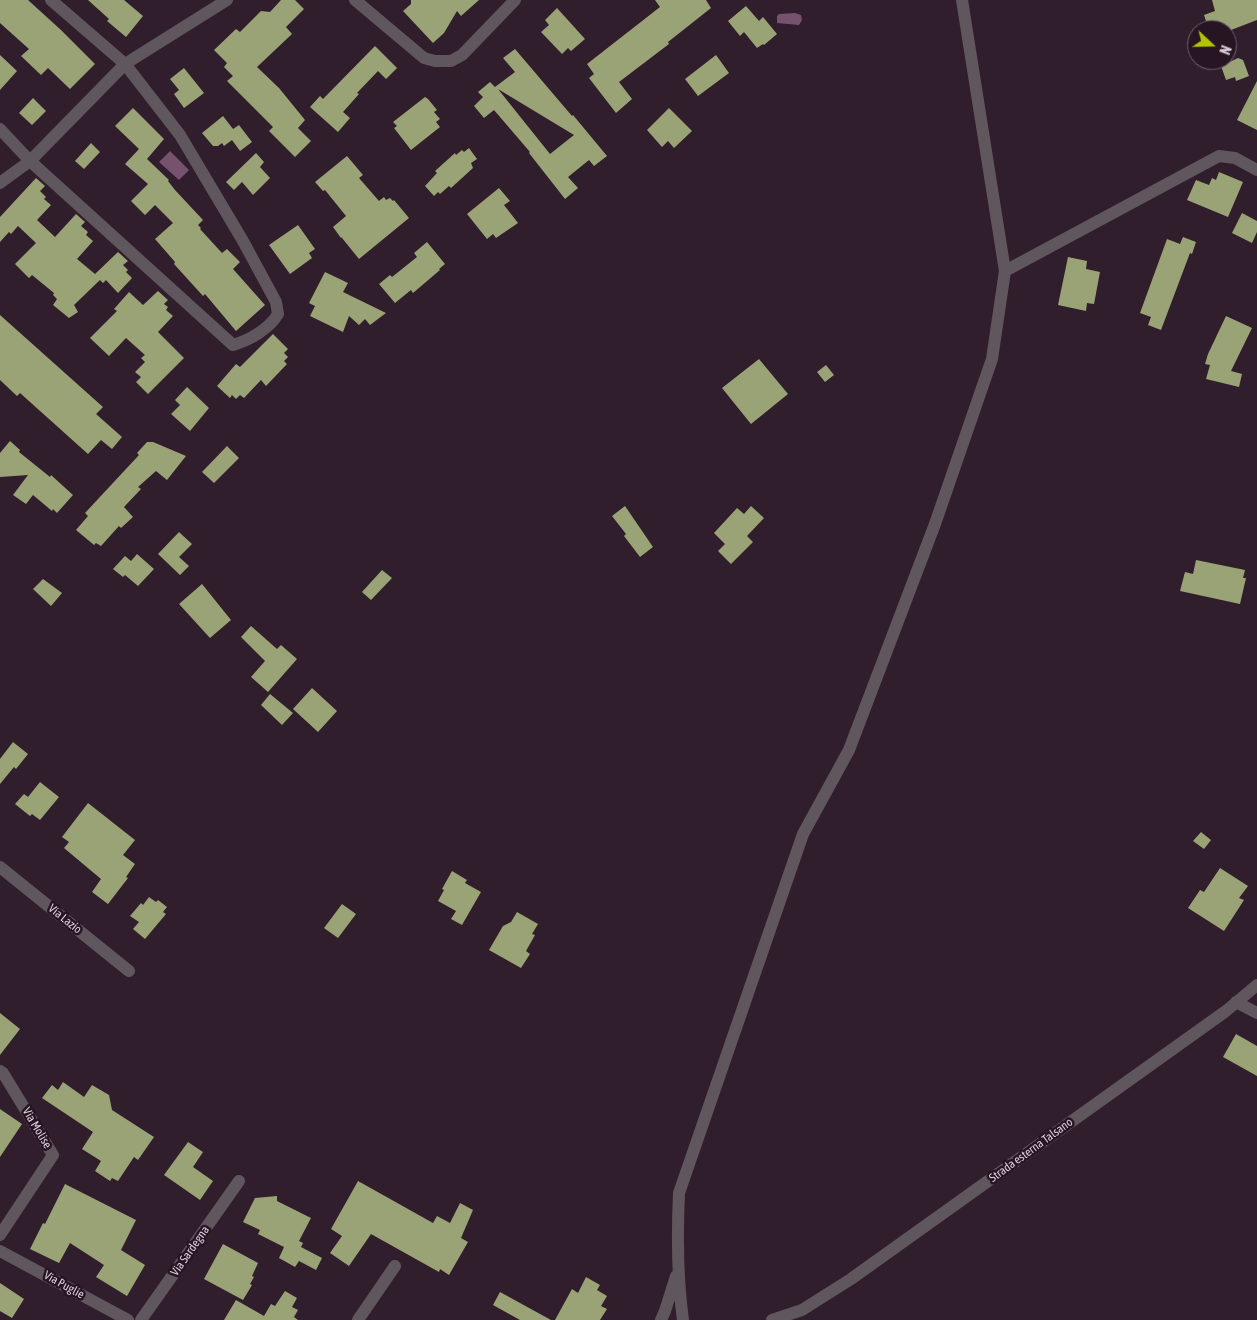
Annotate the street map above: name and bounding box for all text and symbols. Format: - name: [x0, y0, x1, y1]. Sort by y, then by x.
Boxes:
- north arrow: [1187, 20, 1237, 70]
- text: N: [1216, 43, 1234, 57]
- street label: Via Lazio: [45, 901, 85, 937]
- street label: Via Molise: [19, 1105, 55, 1151]
- street label: Strada esterna Talsano: [986, 1115, 1076, 1185]
- street label: Via Sardegna: [168, 1223, 212, 1279]
- street label: Via Puglie: [41, 1268, 87, 1302]

